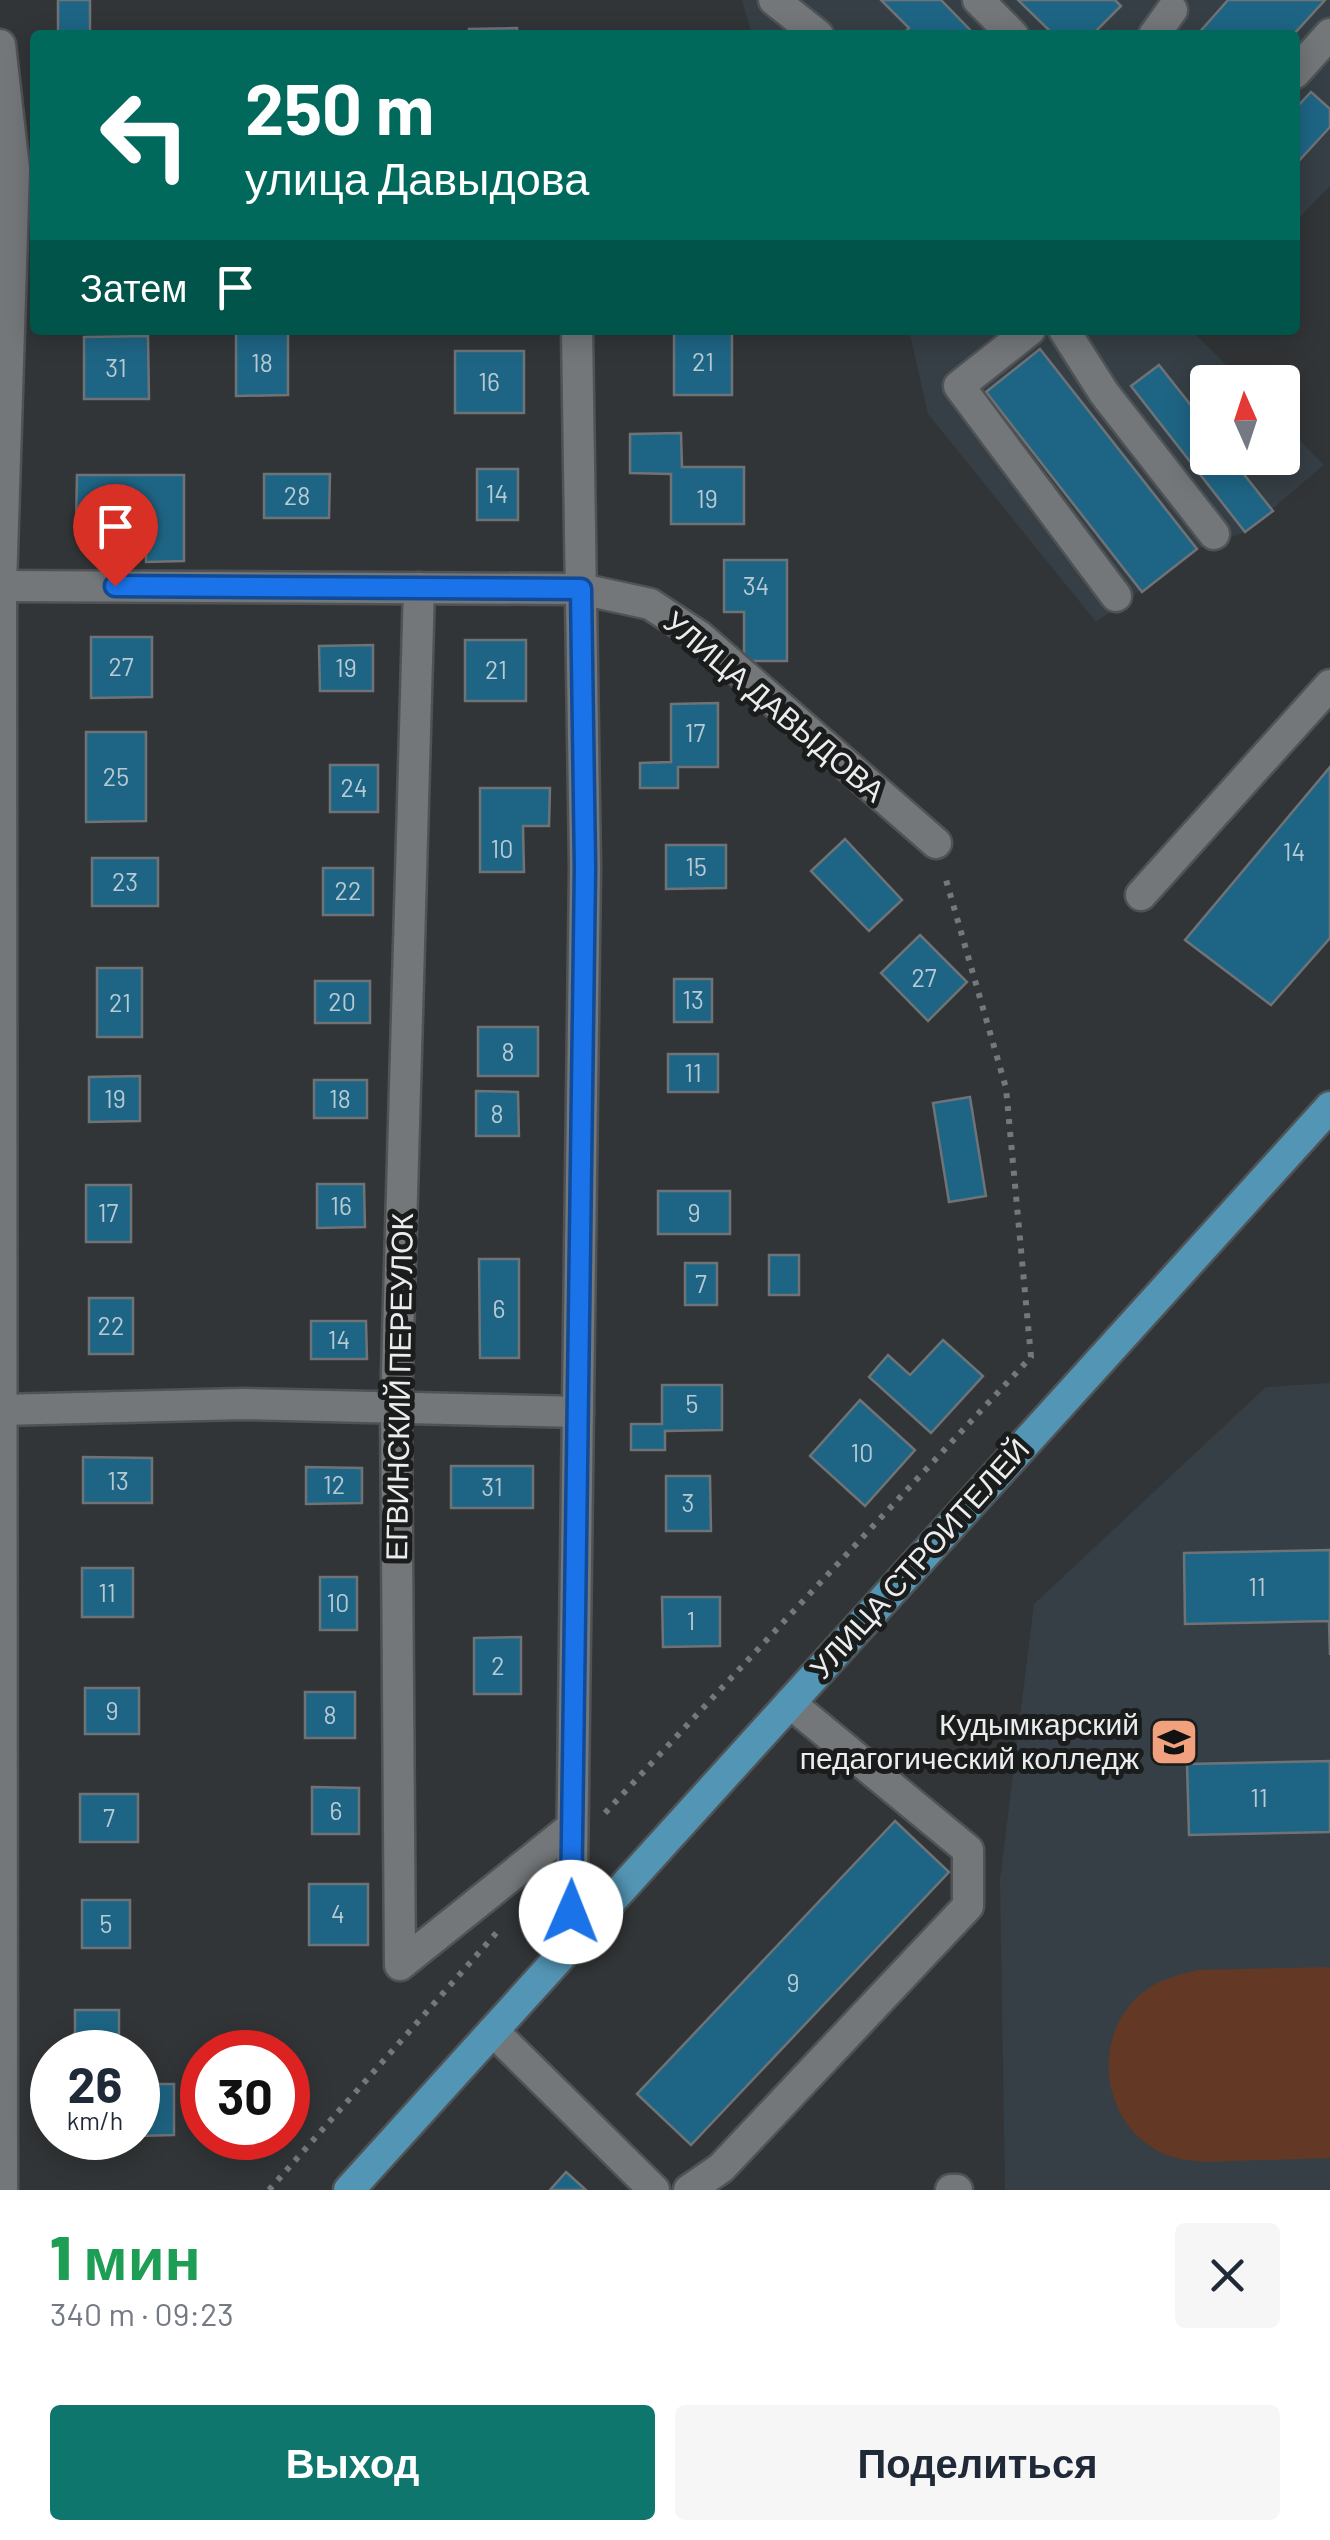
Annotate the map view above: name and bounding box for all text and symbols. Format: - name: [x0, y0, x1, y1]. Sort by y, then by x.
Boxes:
- text: 250 m: [245, 65, 434, 149]
- icon: left: [80, 70, 210, 200]
- text: улица Давыдова: [245, 150, 589, 204]
- icon: arrive: [208, 260, 263, 315]
- text: Затем: [80, 264, 188, 310]
- house number: 21: [692, 346, 714, 376]
- house number: 18: [251, 347, 273, 377]
- house number: 31: [105, 352, 127, 382]
- north arrow: [1190, 365, 1300, 475]
- map controls: [1190, 365, 1300, 475]
- house number: 16: [478, 366, 500, 396]
- house number: 14: [486, 478, 508, 508]
- house number: 28: [284, 480, 310, 510]
- house number: 19: [696, 483, 718, 513]
- pin: [73, 484, 158, 587]
- icon: arrive: [88, 499, 143, 554]
- house number: 34: [743, 570, 769, 600]
- street label: УЛИЦА ДАВЫДОВА: [658, 603, 893, 808]
- house number: 27: [108, 651, 134, 681]
- house number: 19: [335, 652, 357, 682]
- house number: 21: [485, 654, 507, 684]
- house number: 17: [685, 717, 705, 747]
- house number: 25: [103, 761, 129, 791]
- house number: 24: [340, 772, 368, 802]
- house number: 10: [491, 833, 513, 863]
- house number: 14: [1283, 836, 1305, 866]
- house number: 15: [685, 851, 707, 881]
- house number: 23: [112, 866, 138, 896]
- house number: 22: [335, 875, 361, 905]
- house number: 27: [911, 962, 937, 992]
- house number: 13: [682, 984, 704, 1014]
- house number: 20: [328, 986, 356, 1016]
- house number: 21: [109, 987, 131, 1017]
- house number: 8: [501, 1036, 515, 1066]
- house number: 11: [684, 1057, 702, 1087]
- house number: 19: [104, 1083, 126, 1113]
- house number: 18: [329, 1083, 351, 1113]
- house number: 8: [490, 1098, 504, 1128]
- house number: 16: [330, 1190, 352, 1220]
- house number: 17: [98, 1197, 118, 1227]
- house number: 9: [687, 1197, 701, 1227]
- street label: ЕГВИНСКИЙ ПЕРЕУЛОК: [377, 1212, 419, 1561]
- house number: 7: [695, 1268, 707, 1298]
- house number: 6: [493, 1293, 505, 1323]
- house number: 22: [98, 1310, 124, 1340]
- house number: 14: [328, 1324, 350, 1354]
- house number: 5: [686, 1388, 698, 1418]
- street label: УЛИЦА СТРОИТЕЛЕЙ: [801, 1430, 1036, 1685]
- house number: 10: [851, 1437, 873, 1467]
- house number: 13: [107, 1465, 129, 1495]
- house number: 12: [323, 1469, 345, 1499]
- house number: 31: [481, 1471, 503, 1501]
- house number: 3: [682, 1487, 694, 1517]
- house number: 11: [1248, 1571, 1266, 1601]
- house number: 11: [98, 1577, 116, 1607]
- house number: 10: [327, 1587, 349, 1617]
- house number: 1: [687, 1605, 695, 1635]
- house number: 2: [491, 1650, 505, 1680]
- house number: 9: [105, 1695, 119, 1725]
- house number: 8: [323, 1699, 337, 1729]
- place label: Кудымкарский педагогический колледж: [800, 1705, 1139, 1775]
- school or university icon: Кудымкарский педагогический колледж: [1148, 1716, 1200, 1768]
- house number: 11: [1250, 1782, 1268, 1812]
- house number: 6: [330, 1795, 342, 1825]
- house number: 7: [103, 1802, 115, 1832]
- position arrow: [519, 1860, 623, 1964]
- house number: 4: [331, 1898, 345, 1928]
- house number: 5: [100, 1908, 112, 1938]
- house number: 9: [786, 1967, 800, 1997]
- speed limit sign: 30: [180, 2030, 310, 2160]
- text: 26: [68, 2053, 122, 2113]
- text: km/h: [67, 2105, 123, 2135]
- text: 1 мин: [50, 2220, 201, 2292]
- button: close: [1175, 2223, 1280, 2328]
- text: 340 m · 09:23: [50, 2294, 234, 2332]
- button: Выход: [50, 2405, 655, 2520]
- button: Поделиться: [675, 2405, 1280, 2520]

